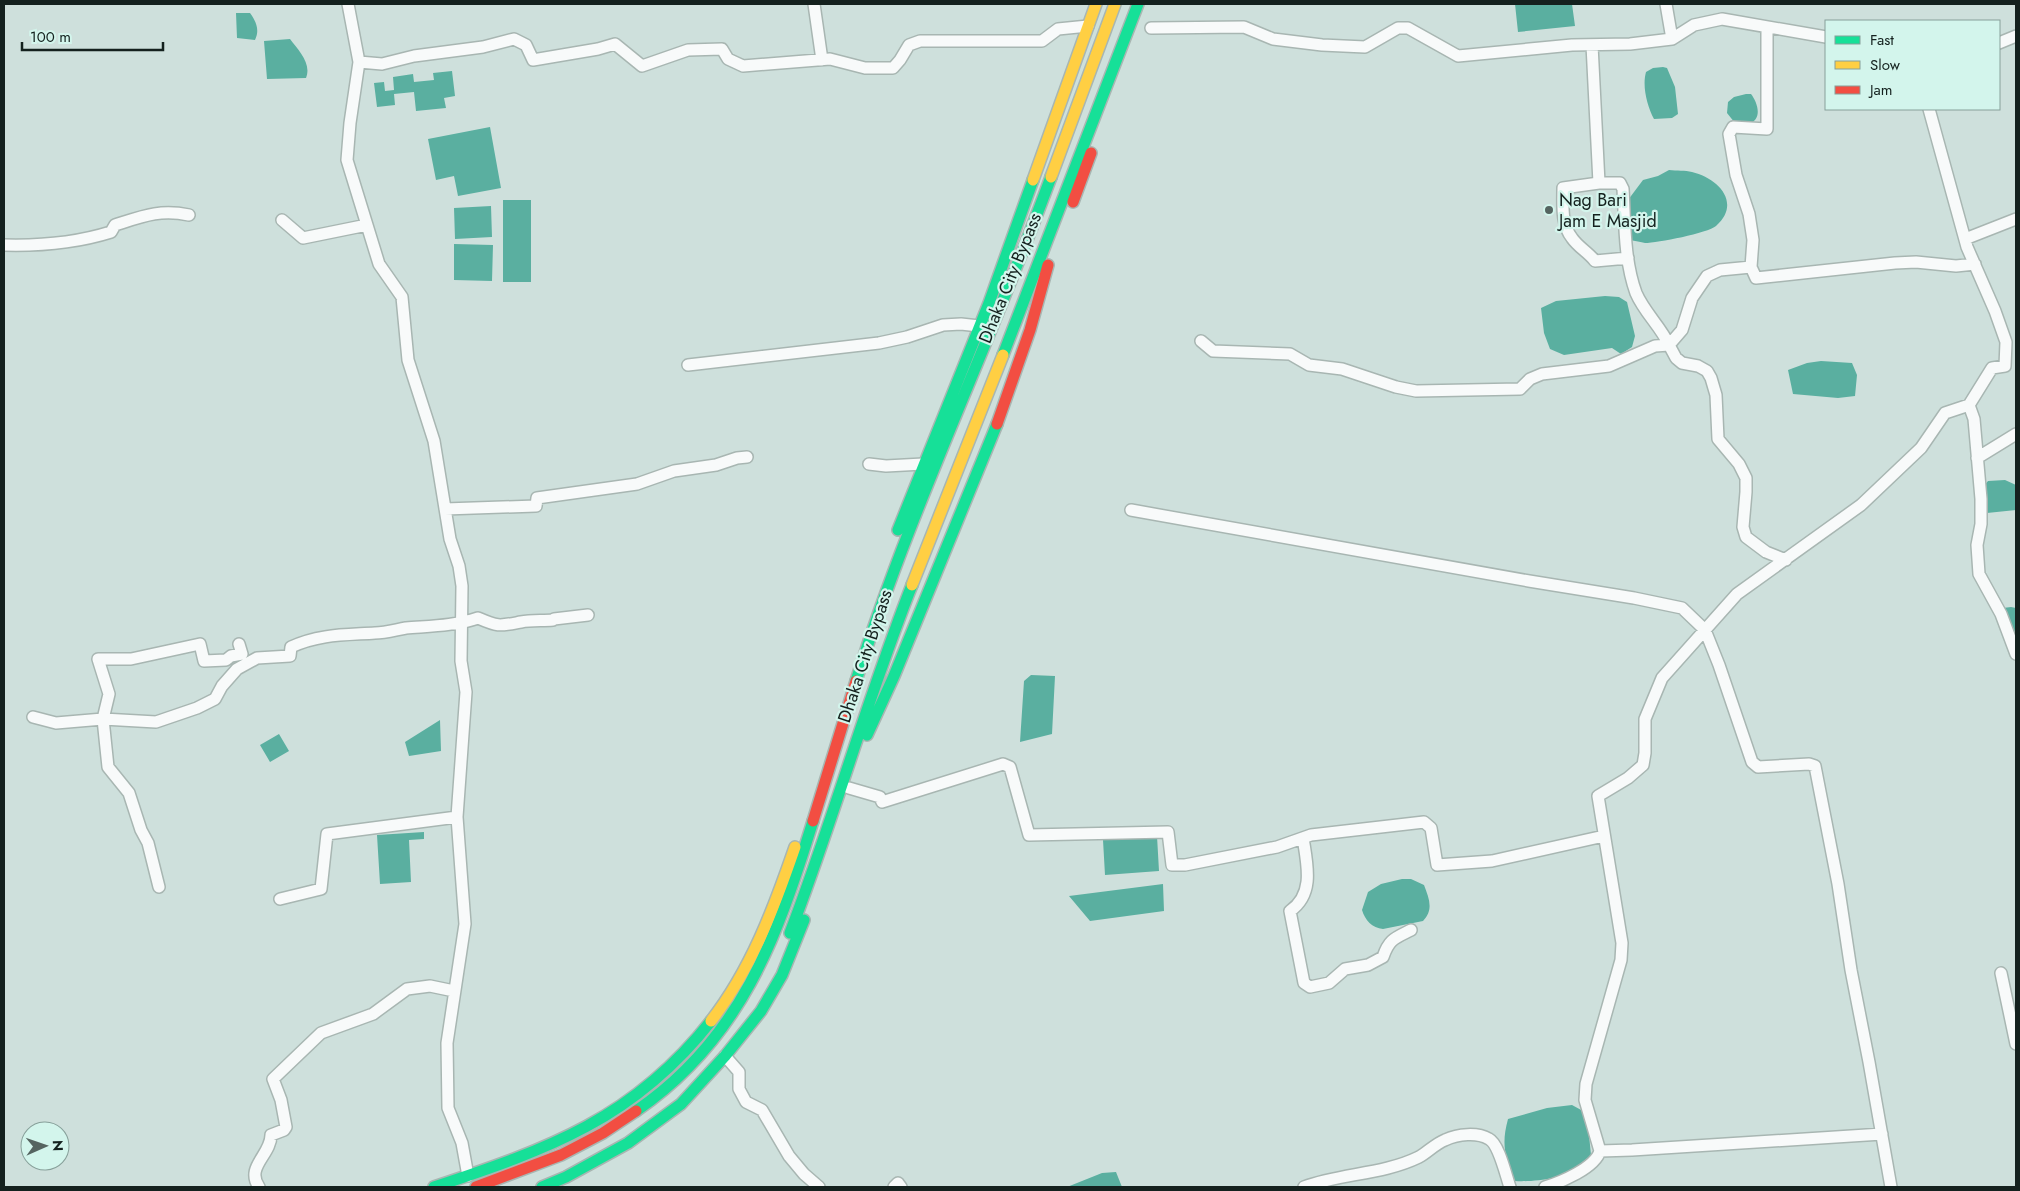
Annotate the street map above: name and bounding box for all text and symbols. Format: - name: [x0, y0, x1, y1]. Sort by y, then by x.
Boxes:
- scale bar: [22, 20, 164, 52]
- legend: [1825, 20, 2000, 110]
- text: 100 m: [30, 26, 71, 48]
- text: Fast: [1870, 29, 1894, 51]
- text: Slow: [1870, 54, 1901, 76]
- text: Jam: [1868, 79, 1893, 101]
- place label: Nag Bari Jam E Masjid: [1557, 187, 1657, 234]
- marker: Nag Bari Jam E Masjid: [1543, 204, 1555, 216]
- street label: Dhaka City Bypass: [972, 209, 1048, 347]
- street label: Dhaka City Bypass: [831, 586, 899, 726]
- north arrow: [20, 1121, 70, 1171]
- text: N: [48, 1140, 68, 1151]

